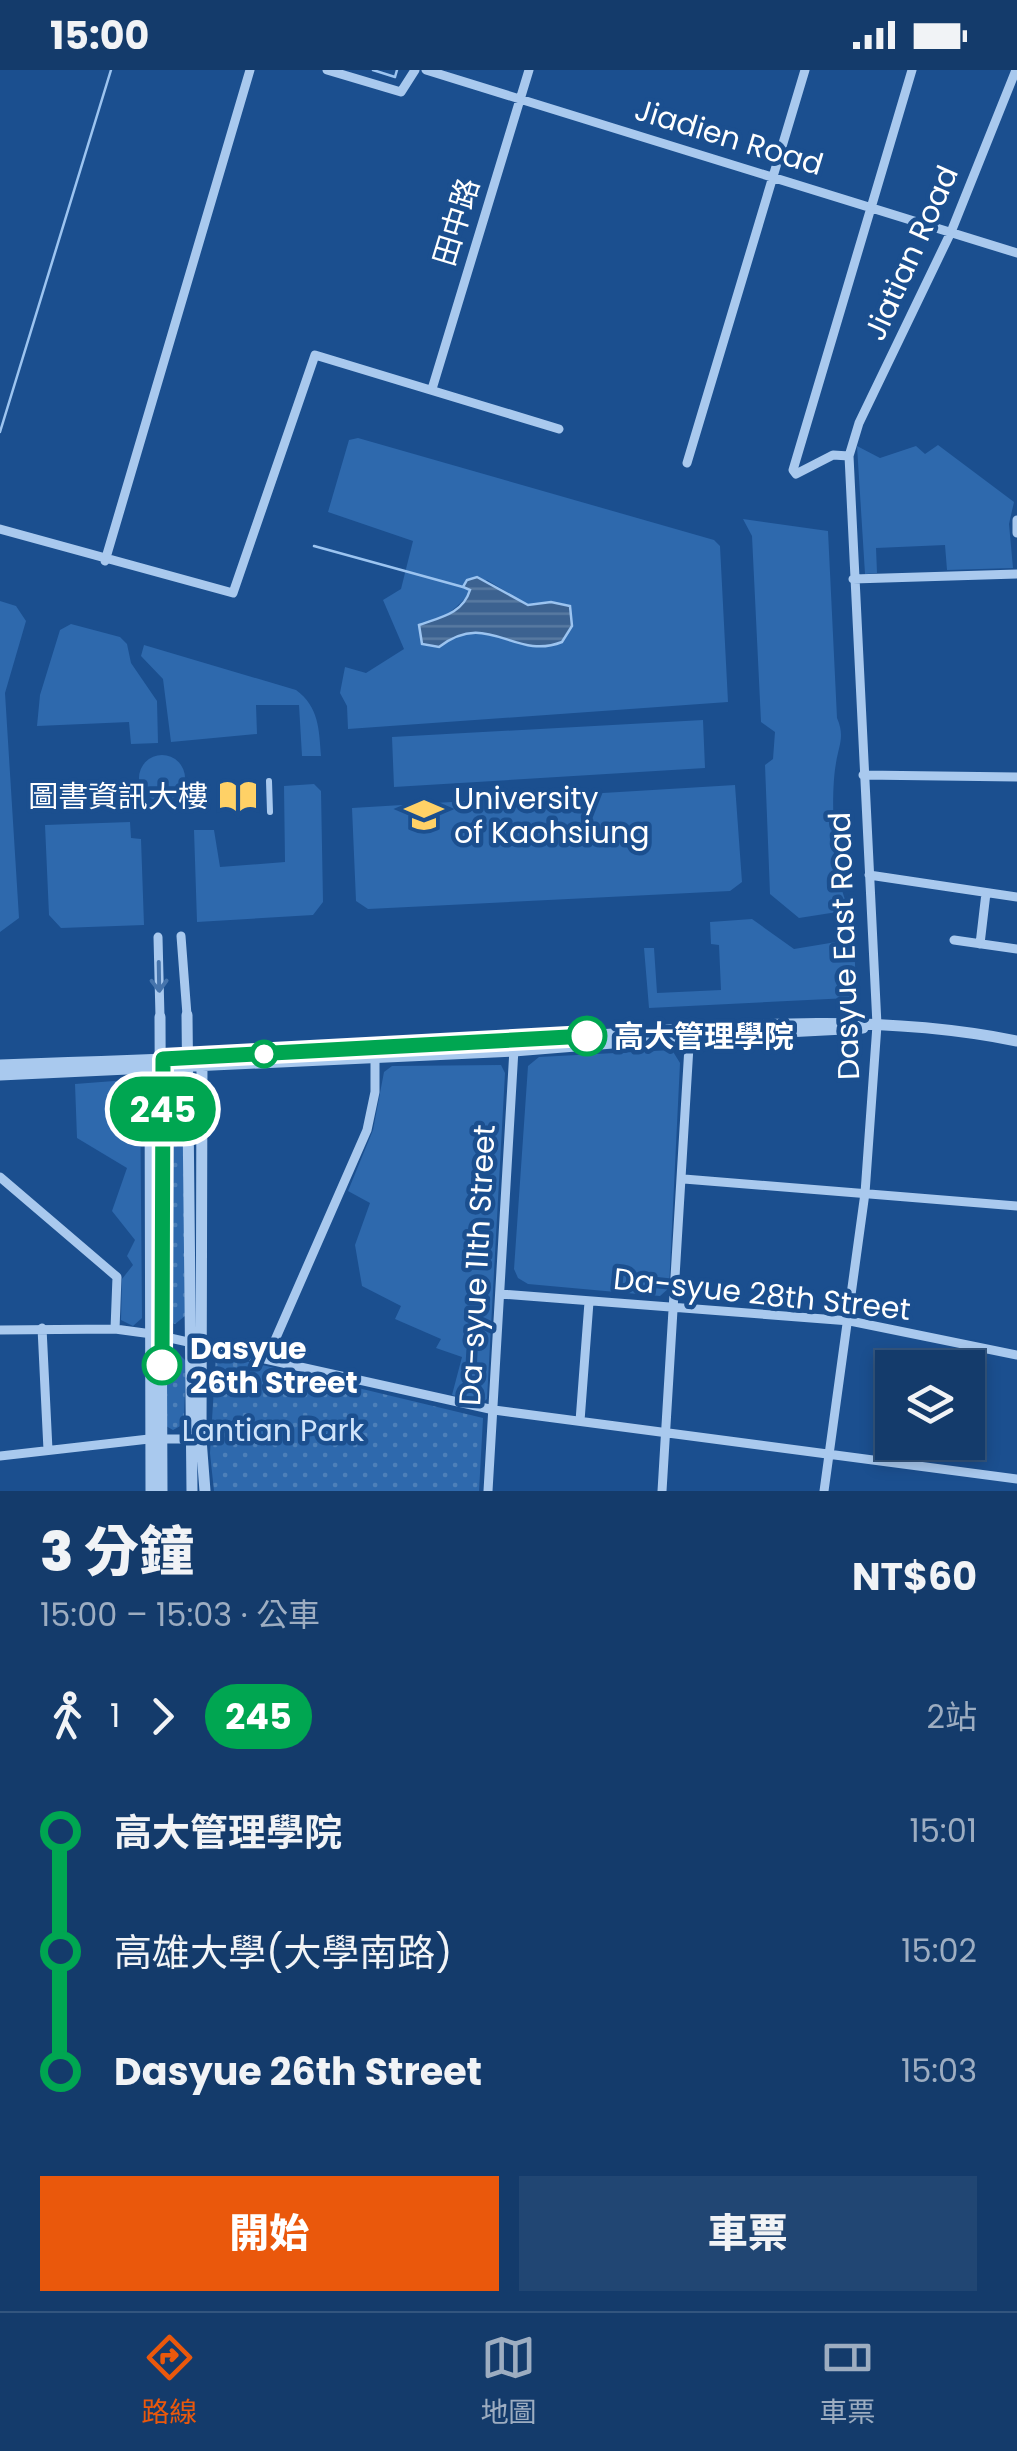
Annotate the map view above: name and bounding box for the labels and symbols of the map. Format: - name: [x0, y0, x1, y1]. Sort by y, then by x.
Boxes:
- street label: Jiadien Road: [629, 88, 829, 186]
- street label: Jiatian Road: [853, 159, 969, 347]
- street label: 田中路: [422, 173, 490, 271]
- place label: 圖書資訊大樓: [28, 775, 208, 818]
- library icon: 圖書資訊大樓: [217, 775, 259, 817]
- place label: University of Kaohsiung: [454, 777, 649, 854]
- school or university icon: University of Kaohsiung: [403, 794, 445, 836]
- street label: Dasyue East Road: [818, 811, 870, 1081]
- one-way arrow: [150, 960, 169, 992]
- place label: 高大管理學院: [614, 1015, 794, 1058]
- marker: 高大管理學院: [568, 1017, 606, 1055]
- unlabelled marker: [251, 1041, 277, 1067]
- line badge: 245: [106, 1076, 220, 1142]
- street label: Da-syue 11th Street: [448, 1123, 506, 1407]
- street label: Da-syue 28th Street: [611, 1257, 913, 1331]
- place label: Dasyue 26th Street: [190, 1327, 358, 1404]
- marker: Dasyue 26th Street: [143, 1346, 181, 1384]
- park label: Lantian Park: [182, 1409, 365, 1452]

